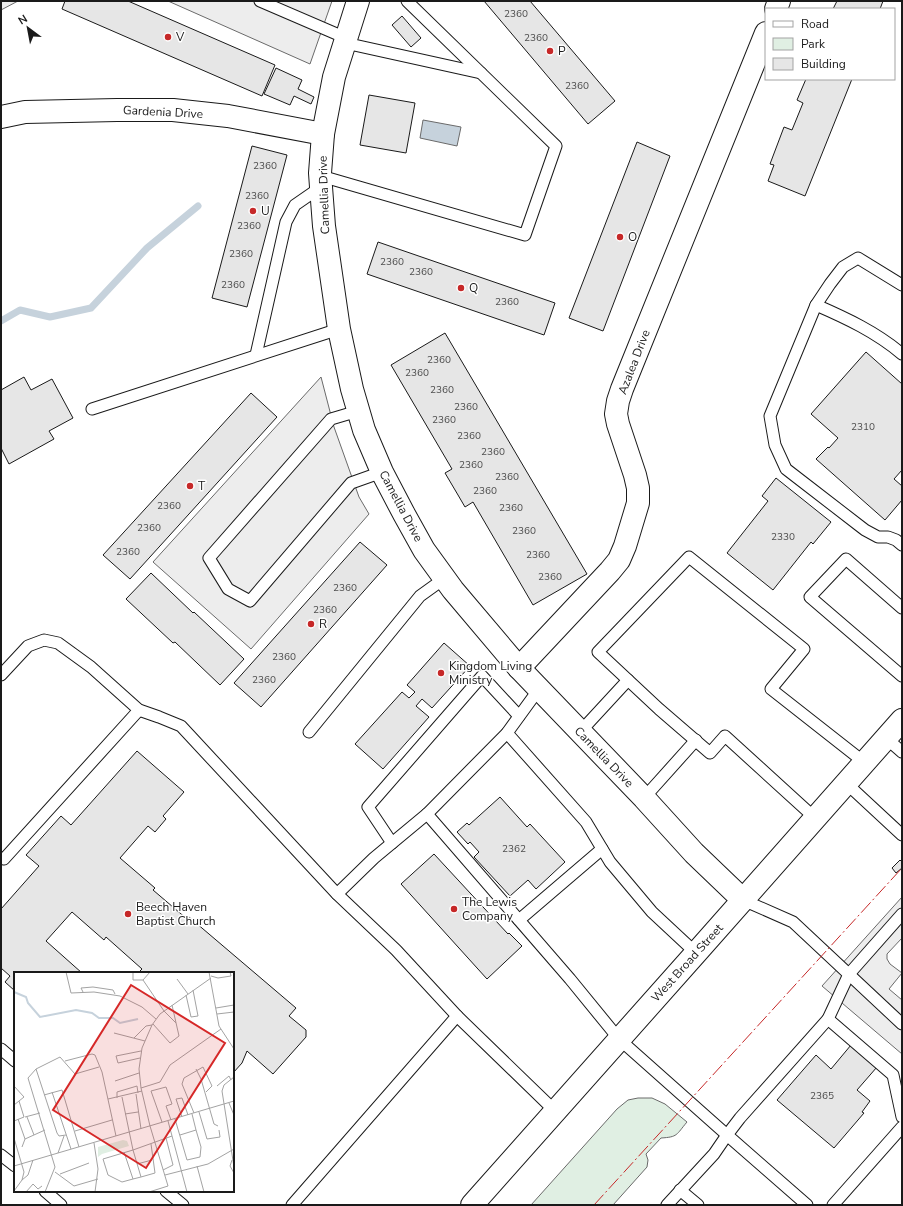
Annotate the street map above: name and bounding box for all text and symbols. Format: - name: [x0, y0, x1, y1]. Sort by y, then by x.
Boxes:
- house number: 2360: [504, 7, 528, 21]
- north arrow: [8, 8, 48, 48]
- legend: [765, 8, 895, 80]
- text: N: [15, 11, 30, 28]
- text: Road: [801, 16, 829, 32]
- place label: V: [175, 29, 185, 45]
- house number: 2360: [524, 31, 548, 45]
- marker: V: [163, 32, 173, 42]
- text: Park: [801, 36, 826, 52]
- place label: P: [558, 43, 566, 59]
- marker: P: [545, 46, 555, 56]
- text: Building: [801, 56, 846, 72]
- house number: 2360: [565, 79, 589, 93]
- street label: Gardenia Drive: [123, 102, 203, 122]
- street label: Camellia Drive: [315, 155, 333, 235]
- house number: 2360: [253, 159, 277, 173]
- house number: 2360: [245, 189, 269, 203]
- place label: U: [261, 203, 270, 219]
- marker: U: [248, 206, 258, 216]
- house number: 2360: [237, 219, 261, 233]
- place label: O: [628, 229, 637, 245]
- marker: O: [615, 232, 625, 242]
- house number: 2360: [229, 247, 253, 261]
- house number: 2360: [380, 255, 404, 269]
- house number: 2360: [409, 265, 433, 279]
- house number: 2360: [221, 278, 245, 292]
- place label: Q: [469, 280, 478, 296]
- marker: Q: [456, 283, 466, 293]
- house number: 2360: [495, 295, 519, 309]
- street label: Azalea Drive: [614, 327, 654, 397]
- house number: 2360: [427, 353, 451, 367]
- house number: 2360: [405, 366, 429, 380]
- house number: 2360: [430, 383, 454, 397]
- house number: 2360: [454, 400, 478, 414]
- house number: 2360: [432, 413, 456, 427]
- house number: 2310: [851, 420, 875, 434]
- house number: 2360: [457, 429, 481, 443]
- house number: 2360: [481, 445, 505, 459]
- house number: 2360: [459, 458, 483, 472]
- street label: Camellia Drive: [375, 468, 427, 544]
- house number: 2360: [495, 470, 519, 484]
- place label: T: [198, 478, 206, 494]
- marker: T: [185, 481, 195, 491]
- house number: 2360: [473, 484, 497, 498]
- house number: 2360: [157, 499, 181, 513]
- house number: 2360: [499, 501, 523, 515]
- house number: 2360: [137, 521, 161, 535]
- house number: 2360: [512, 524, 536, 538]
- house number: 2330: [771, 530, 795, 544]
- house number: 2360: [116, 545, 140, 559]
- house number: 2360: [526, 548, 550, 562]
- house number: 2360: [538, 570, 562, 584]
- house number: 2360: [333, 581, 357, 595]
- house number: 2360: [313, 603, 337, 617]
- place label: R: [319, 616, 327, 632]
- marker: R: [306, 619, 316, 629]
- house number: 2360: [272, 650, 296, 664]
- place label: Kingdom Living Ministry: [449, 658, 532, 688]
- marker: Kingdom Living Ministry: [436, 668, 446, 678]
- house number: 2360: [252, 673, 276, 687]
- street label: Camellia Drive: [571, 723, 637, 791]
- house number: 2362: [502, 842, 526, 856]
- place label: The Lewis Company: [462, 894, 517, 924]
- place label: Beech Haven Baptist Church: [136, 899, 216, 929]
- marker: The Lewis Company: [449, 904, 459, 914]
- marker: Beech Haven Baptist Church: [123, 909, 133, 919]
- street label: West Broad Street: [648, 920, 727, 1006]
- inset map: [14, 972, 234, 1192]
- house number: 2365: [810, 1089, 834, 1103]

